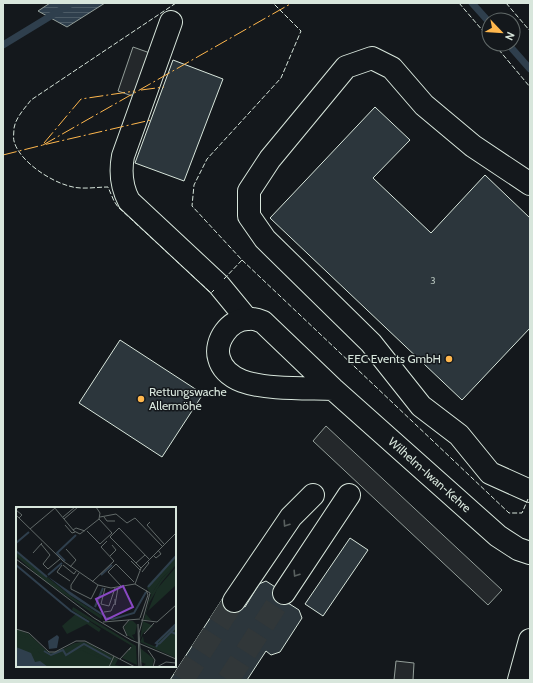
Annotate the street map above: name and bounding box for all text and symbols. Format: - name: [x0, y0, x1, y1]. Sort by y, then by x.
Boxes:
- north arrow: [481, 12, 521, 52]
- text: N: [502, 30, 518, 43]
- house number: 3: [430, 274, 436, 287]
- place label: EEC Events GmbH: [348, 351, 441, 366]
- marker: EEC Events GmbH: [444, 354, 454, 364]
- place label: Rettungswache Allermöhe: [149, 384, 227, 413]
- marker: Rettungswache Allermöhe: [136, 394, 146, 404]
- street label: Wilhelm-Iwan-Kehre: [385, 434, 474, 515]
- inset map: [16, 507, 176, 667]
- one-way arrow: [283, 520, 291, 527]
- one-way arrow: [294, 570, 301, 577]

